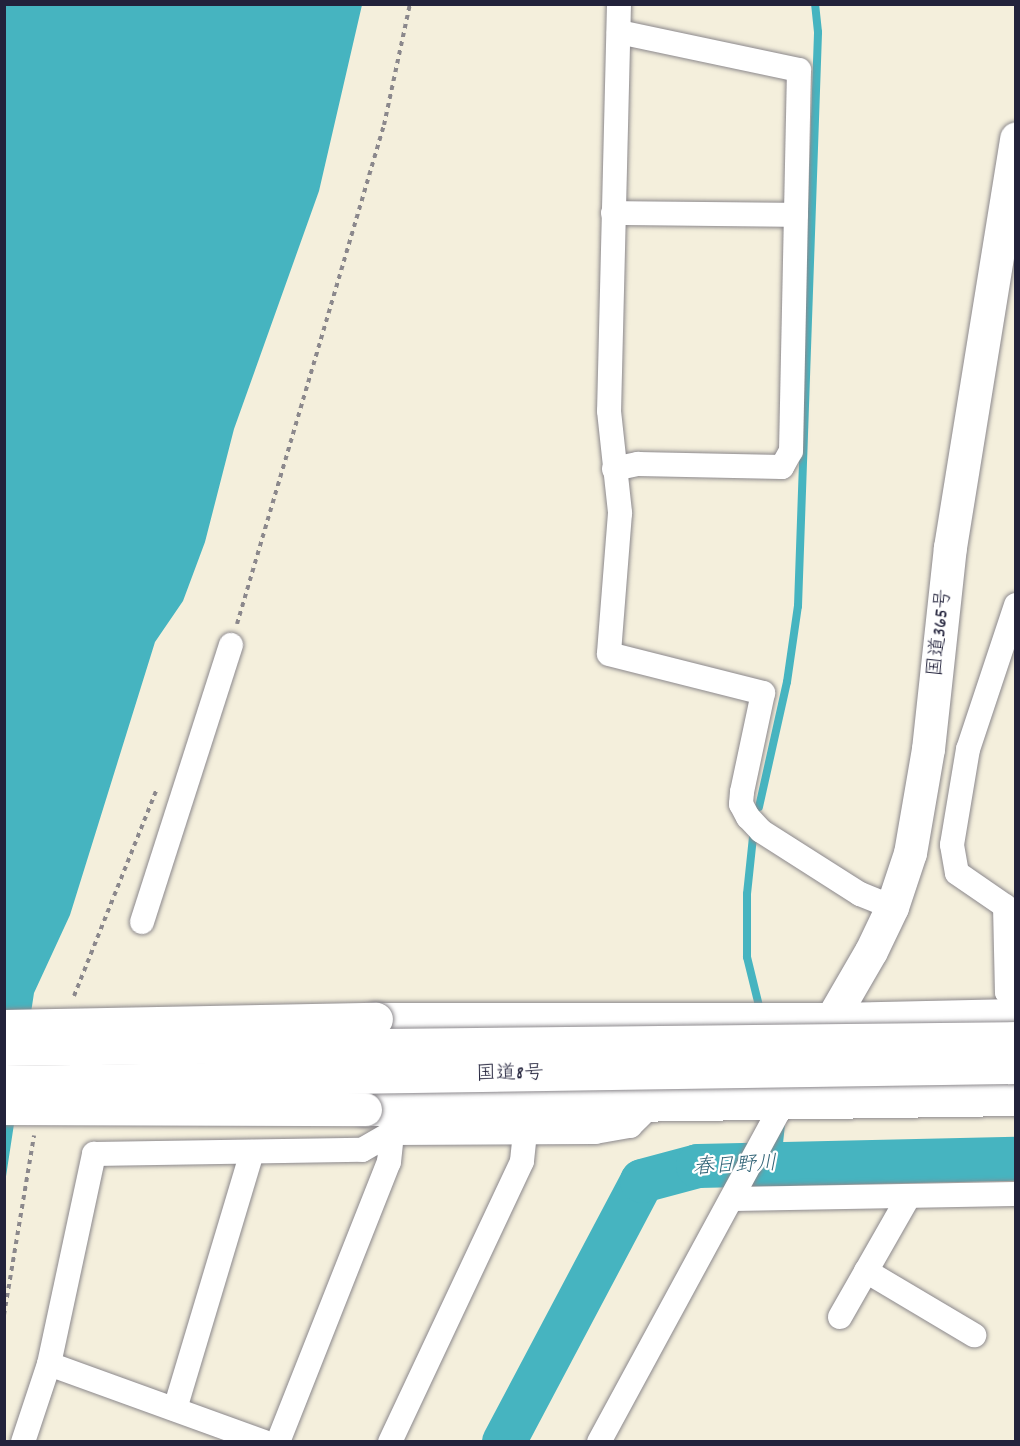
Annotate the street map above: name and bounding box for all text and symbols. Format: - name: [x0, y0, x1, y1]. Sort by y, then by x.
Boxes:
- street label: 国道365号: [924, 588, 958, 678]
- street label: 国道8号: [476, 1062, 544, 1088]
- water label: 春日野川: [692, 1152, 778, 1182]

